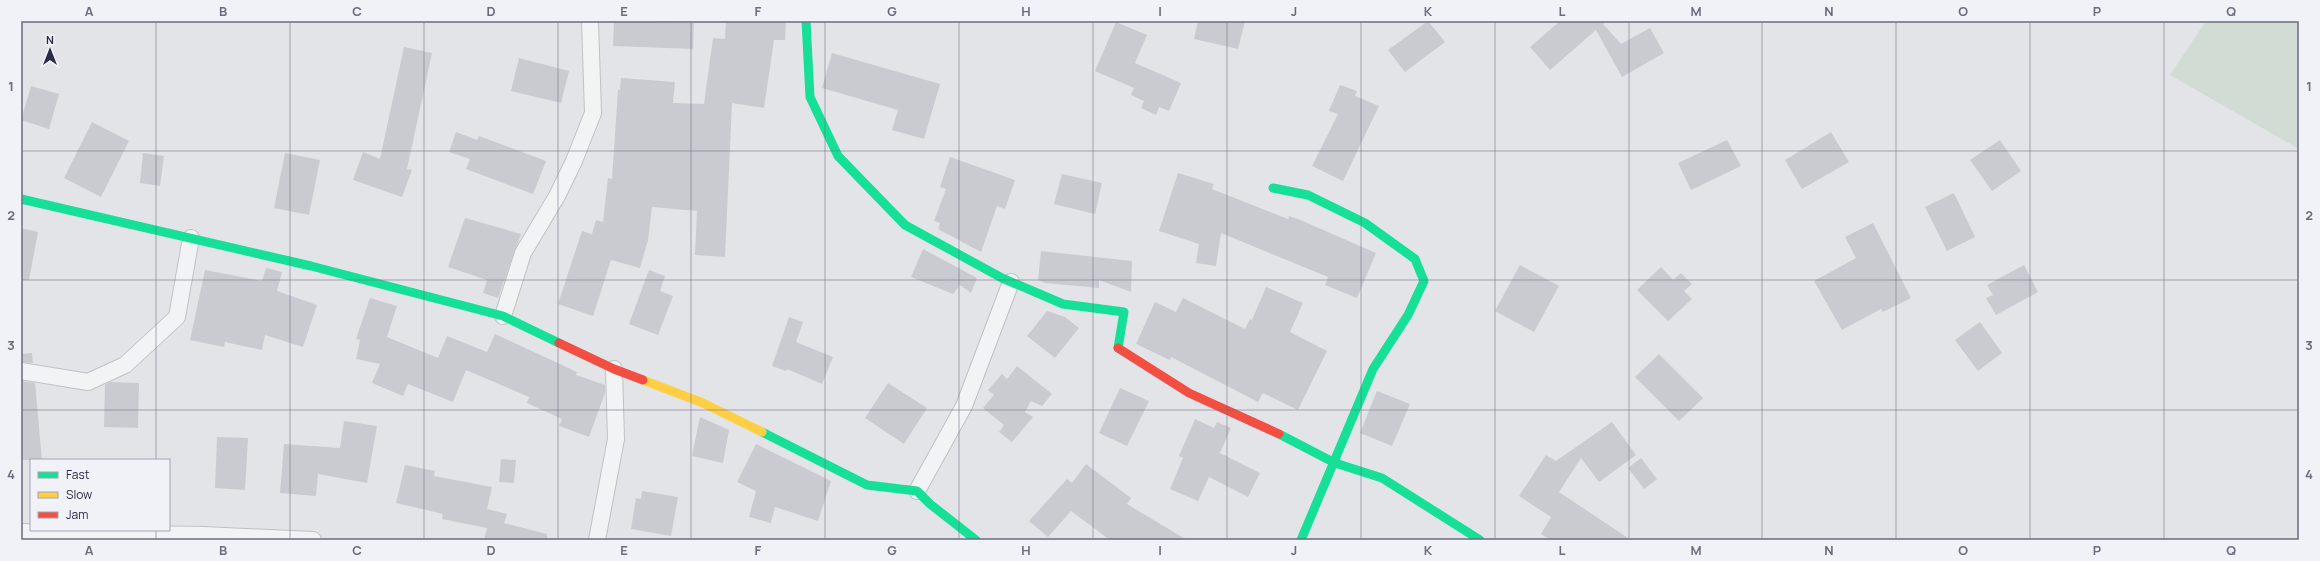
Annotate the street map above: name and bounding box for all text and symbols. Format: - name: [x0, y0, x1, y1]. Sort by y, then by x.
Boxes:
- text: A: [85, 2, 94, 20]
- text: B: [219, 2, 227, 20]
- text: C: [352, 2, 362, 20]
- text: D: [486, 2, 496, 20]
- text: E: [620, 2, 628, 20]
- text: F: [755, 2, 762, 20]
- text: G: [887, 2, 897, 20]
- text: H: [1021, 2, 1031, 20]
- text: I: [1158, 2, 1162, 20]
- text: J: [1291, 2, 1297, 20]
- text: K: [1424, 2, 1433, 20]
- text: L: [1559, 2, 1566, 20]
- text: M: [1690, 2, 1702, 20]
- text: N: [1824, 2, 1834, 20]
- text: O: [1958, 2, 1968, 20]
- text: P: [2093, 2, 2101, 20]
- text: Q: [2226, 2, 2236, 20]
- north arrow: [30, 30, 70, 70]
- text: N: [46, 32, 54, 47]
- text: 1: [8, 77, 14, 95]
- text: 1: [2306, 77, 2312, 95]
- text: 2: [7, 206, 15, 224]
- text: 2: [2305, 206, 2313, 224]
- text: 3: [7, 336, 15, 354]
- text: 3: [2305, 336, 2313, 354]
- legend: [30, 459, 170, 531]
- text: 4: [7, 465, 15, 483]
- text: 4: [2305, 465, 2313, 483]
- text: Fast: [66, 466, 90, 483]
- text: Slow: [66, 486, 92, 503]
- text: Jam: [66, 506, 88, 523]
- text: A: [85, 541, 94, 559]
- text: B: [219, 541, 227, 559]
- text: C: [352, 541, 362, 559]
- text: D: [486, 541, 496, 559]
- text: E: [620, 541, 628, 559]
- text: F: [755, 541, 762, 559]
- text: G: [887, 541, 897, 559]
- text: H: [1021, 541, 1031, 559]
- text: I: [1158, 541, 1162, 559]
- text: J: [1291, 541, 1297, 559]
- text: K: [1424, 541, 1433, 559]
- text: L: [1559, 541, 1566, 559]
- text: M: [1690, 541, 1702, 559]
- text: N: [1824, 541, 1834, 559]
- text: O: [1958, 541, 1968, 559]
- text: P: [2093, 541, 2101, 559]
- text: Q: [2226, 541, 2236, 559]

